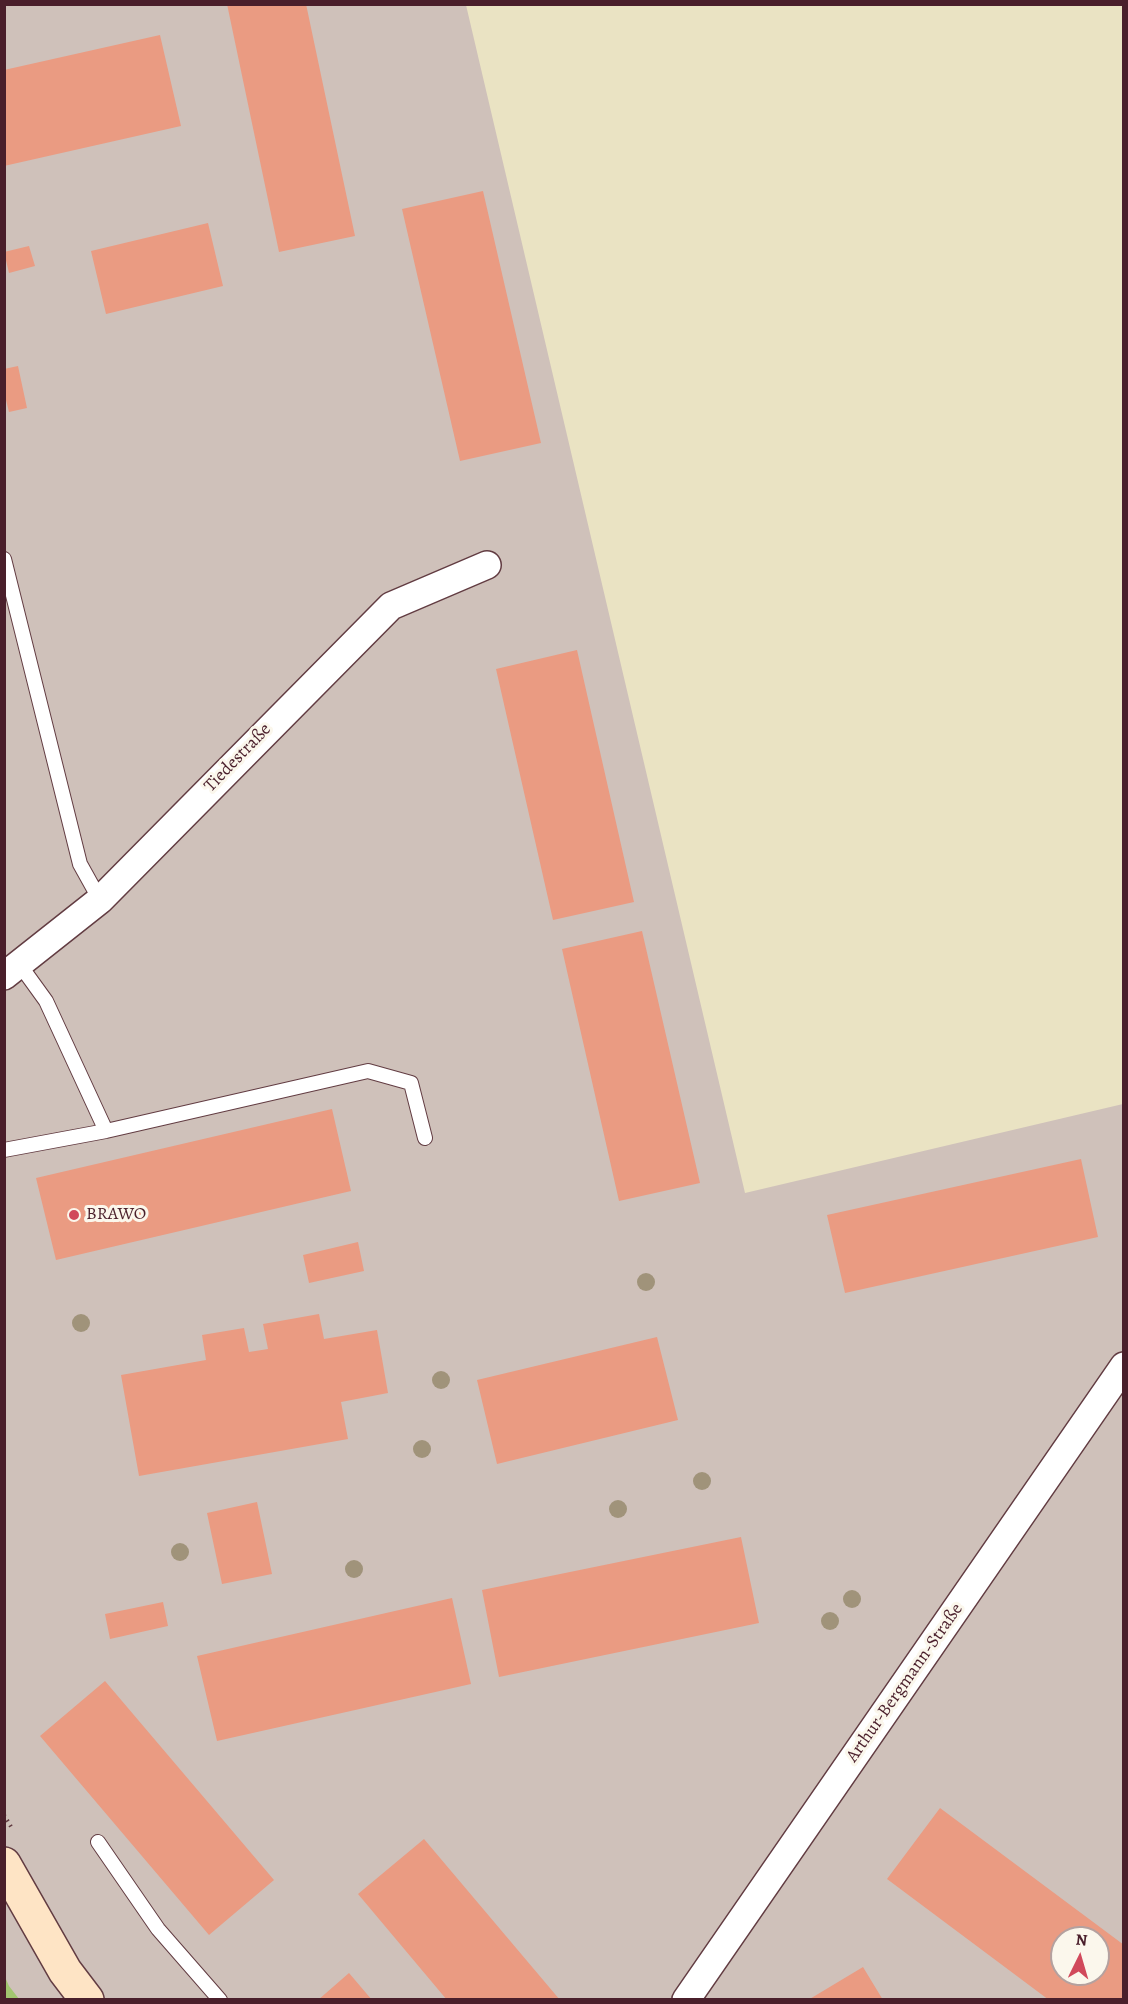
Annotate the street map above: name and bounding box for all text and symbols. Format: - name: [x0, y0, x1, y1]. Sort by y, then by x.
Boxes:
- street label: Tiedestraße: [200, 719, 276, 797]
- place label: BRAWO: [86, 1204, 146, 1226]
- marker: BRAWO: [67, 1208, 81, 1222]
- street label: Arthur-Bergmann-Straße: [842, 1599, 968, 1767]
- north arrow: [1050, 1926, 1110, 1986]
- text: N: [1075, 1929, 1088, 1952]

